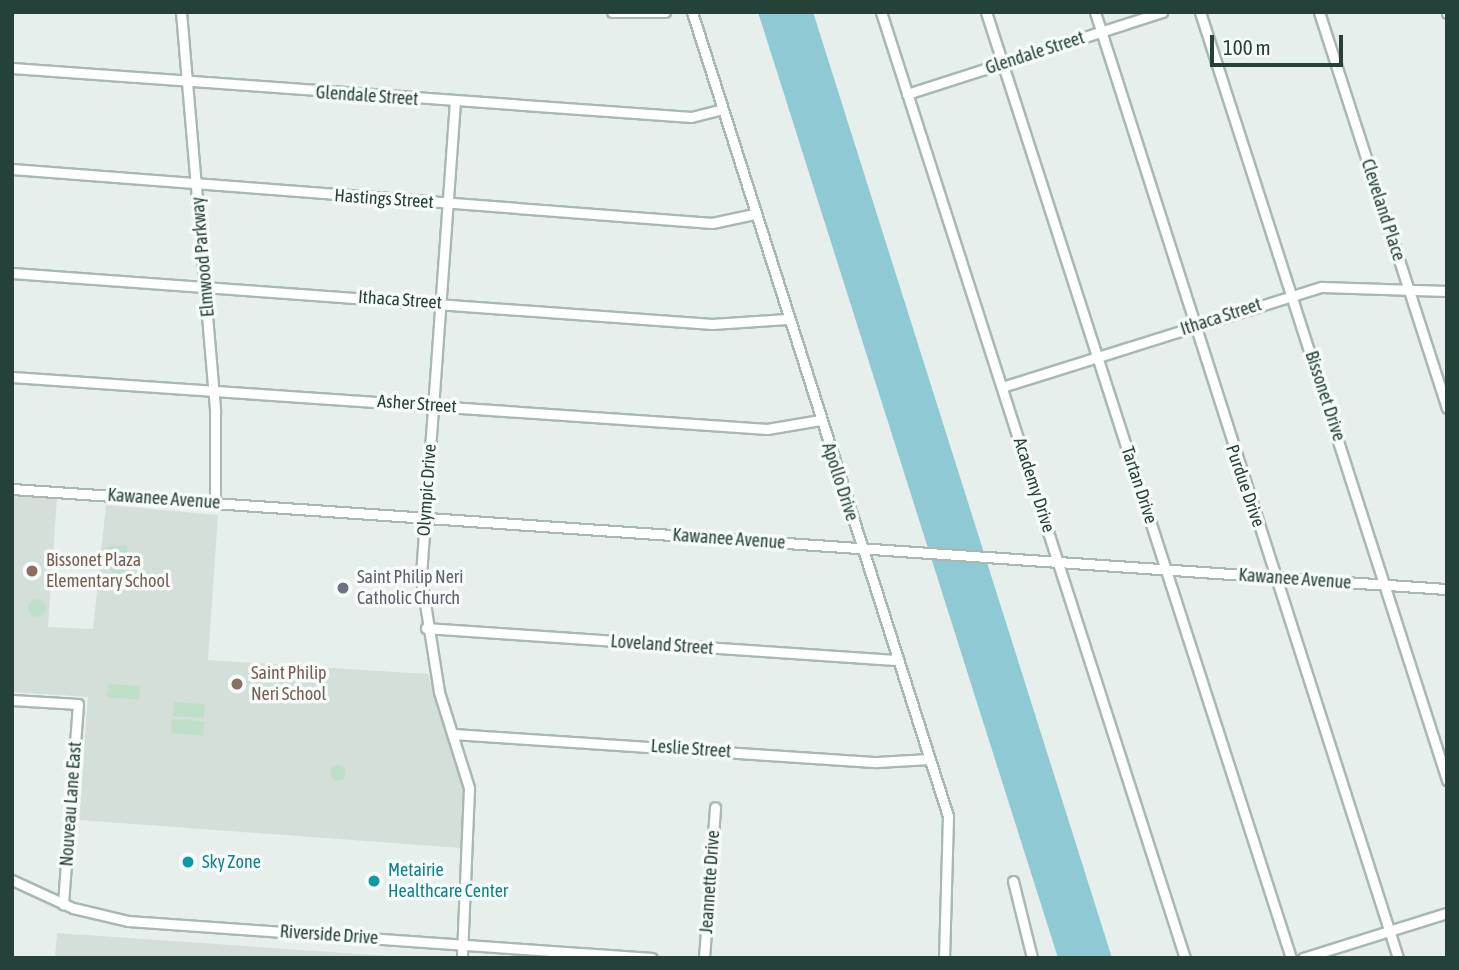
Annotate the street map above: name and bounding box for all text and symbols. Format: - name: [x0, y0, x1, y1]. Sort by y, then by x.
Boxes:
- scale bar: [1214, 21, 1347, 65]
- street label: Glendale Street: [983, 27, 1087, 79]
- text: 100 m: [1223, 35, 1271, 59]
- street label: Glendale Street: [315, 82, 419, 110]
- street label: Cleveland Place: [1356, 156, 1410, 264]
- street label: Hastings Street: [334, 185, 434, 213]
- street label: Elmwood Parkway: [187, 196, 219, 318]
- street label: Ithaca Street: [357, 286, 443, 314]
- street label: Ithaca Street: [1178, 294, 1264, 340]
- street label: Bissonet Drive: [1300, 348, 1350, 444]
- street label: Asher Street: [377, 390, 457, 418]
- street label: Academy Drive: [1009, 435, 1059, 535]
- street label: Apollo Drive: [817, 440, 863, 524]
- street label: Purdue Drive: [1221, 442, 1269, 530]
- street label: Olympic Drive: [413, 443, 441, 537]
- street label: Tartan Drive: [1116, 444, 1162, 526]
- street label: Kawanee Avenue: [107, 484, 221, 514]
- street label: Kawanee Avenue: [672, 524, 786, 554]
- place label: Bissonet Plaza Elementary School: [46, 550, 170, 592]
- marker: Bissonet Plaza Elementary School: [24, 563, 40, 579]
- street label: Kawanee Avenue: [1238, 564, 1352, 594]
- place label: Saint Philip Neri Catholic Church: [357, 567, 463, 610]
- marker: Saint Philip Neri Catholic Church: [335, 580, 351, 596]
- street label: Loveland Street: [610, 631, 714, 659]
- place label: Saint Philip Neri School: [251, 663, 327, 706]
- marker: Saint Philip Neri School: [229, 676, 245, 692]
- street label: Leslie Street: [650, 735, 732, 763]
- street label: Nouveau Lane East: [56, 741, 86, 867]
- street label: Jeannette Drive: [696, 830, 724, 934]
- place label: Sky Zone: [202, 851, 261, 873]
- marker: Sky Zone: [180, 854, 196, 870]
- place label: Metairie Healthcare Center: [388, 860, 508, 903]
- marker: Metairie Healthcare Center: [366, 873, 382, 889]
- street label: Riverside Drive: [279, 921, 379, 949]

